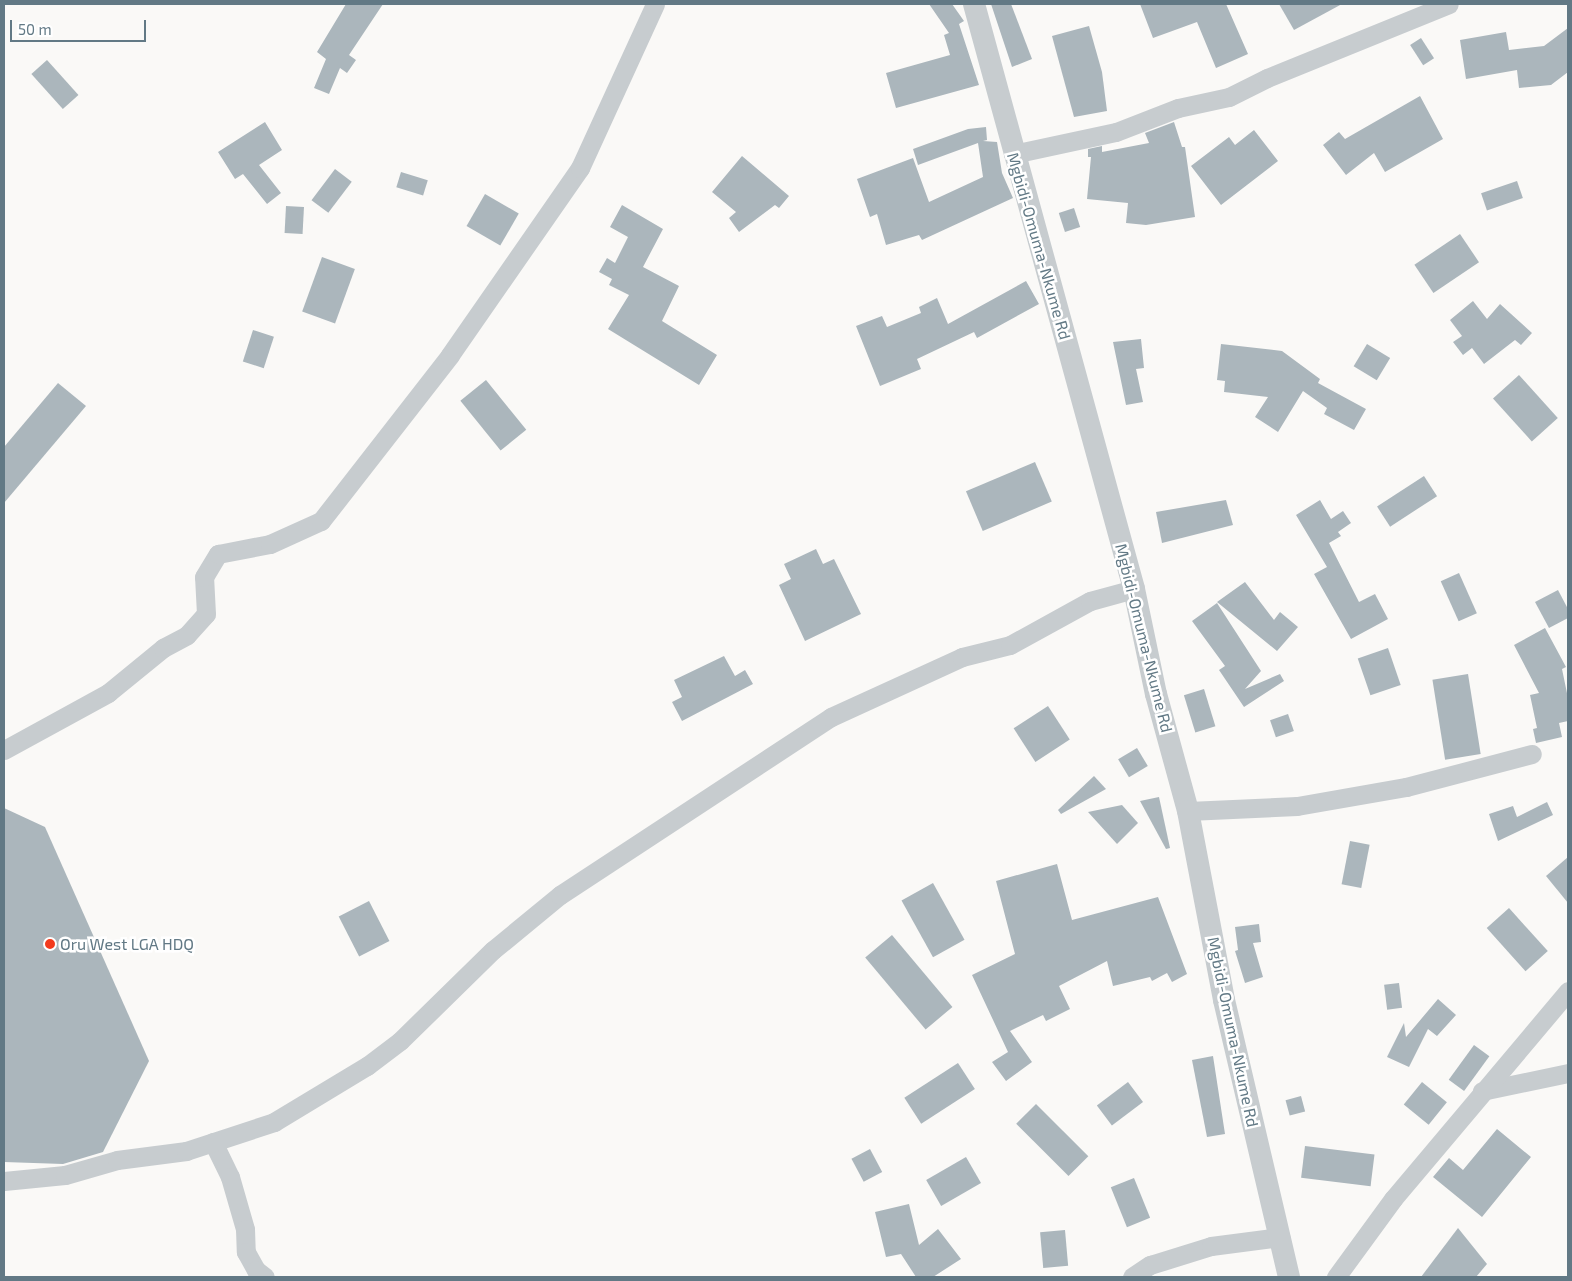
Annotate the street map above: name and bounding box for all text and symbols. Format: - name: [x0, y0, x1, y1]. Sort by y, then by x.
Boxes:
- scale bar: [12, 10, 149, 42]
- text: 50 m: [18, 20, 52, 38]
- street label: Mgbidi-Omuma-Nkume Rd: [1003, 150, 1075, 342]
- street label: Mgbidi-Omuma-Nkume Rd: [1111, 542, 1177, 734]
- place label: Oru West LGA HDQ: [60, 934, 195, 954]
- street label: Mgbidi-Omuma-Nkume Rd: [1203, 935, 1263, 1129]
- marker: Oru West LGA HDQ: [44, 938, 56, 950]

